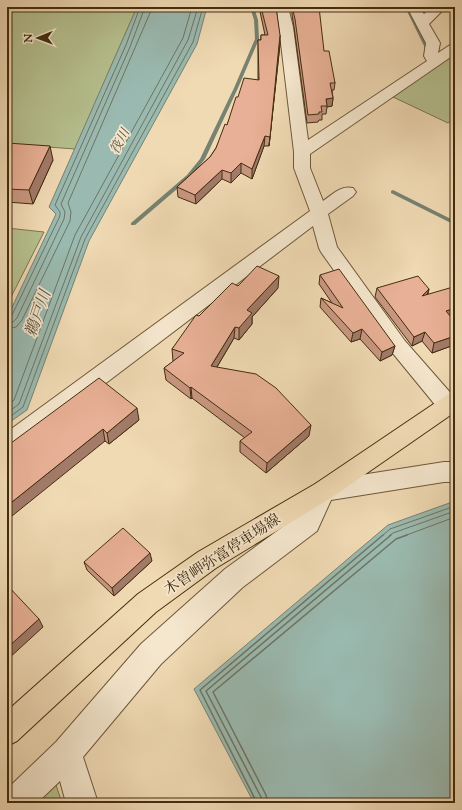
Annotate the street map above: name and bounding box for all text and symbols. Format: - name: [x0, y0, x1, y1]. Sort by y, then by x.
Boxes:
- north arrow: [18, 18, 58, 58]
- text: N: [21, 33, 37, 44]
- water label: 筏川: [107, 124, 136, 158]
- water label: 鵜戸川: [21, 285, 59, 340]
- street label: 木曽岬弥富停車場線: [160, 510, 285, 601]

